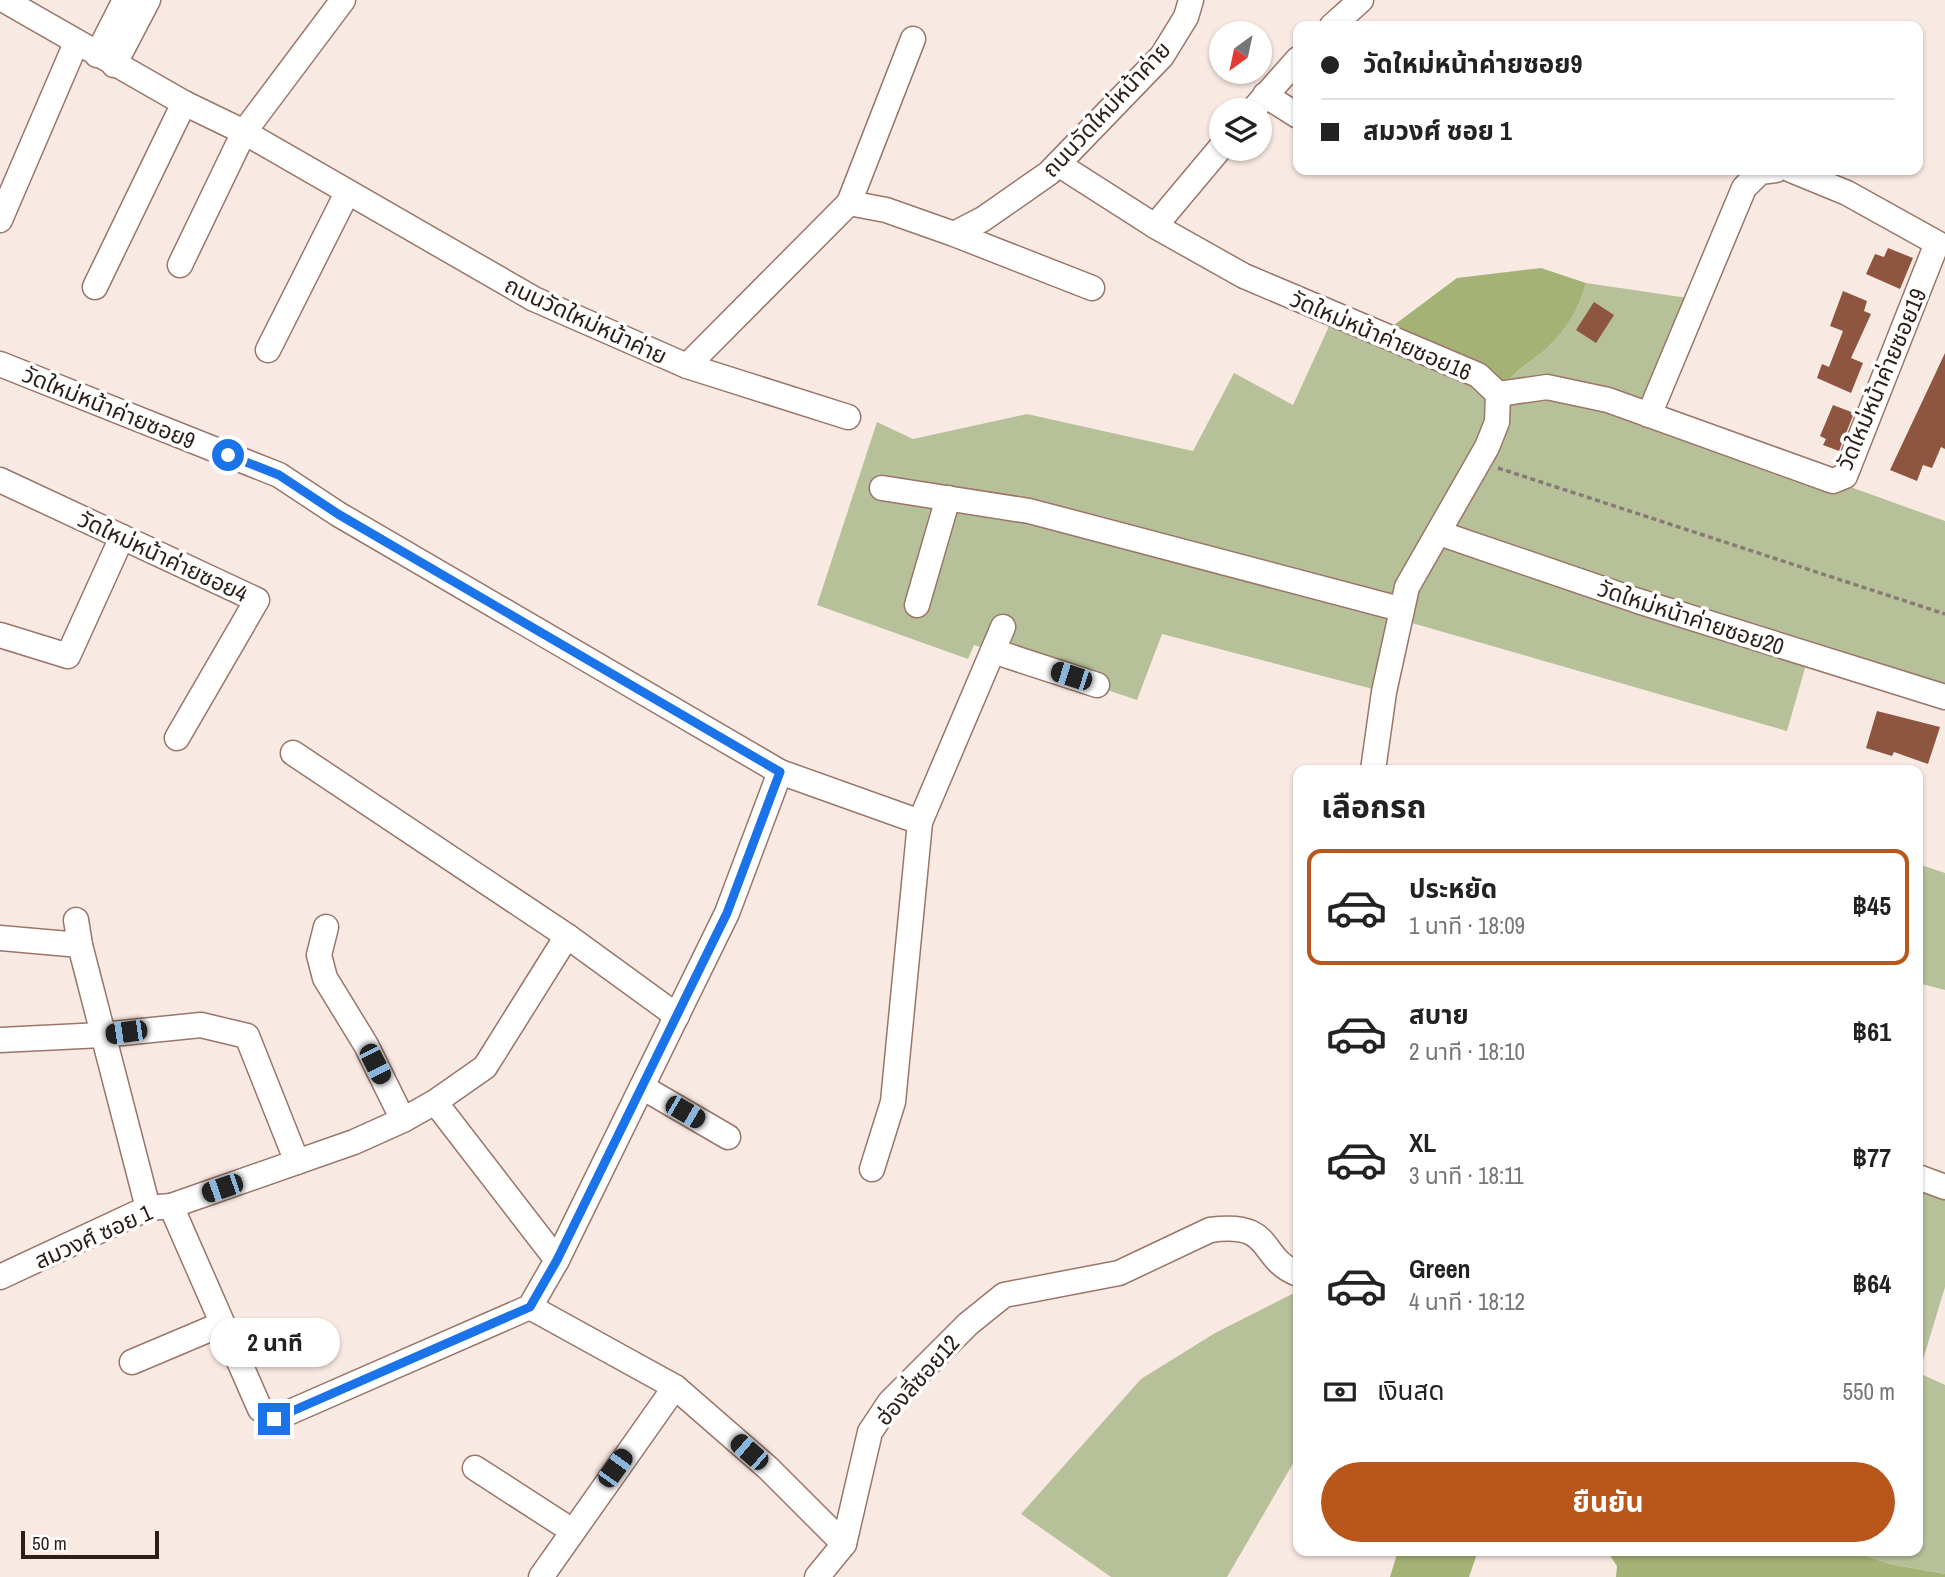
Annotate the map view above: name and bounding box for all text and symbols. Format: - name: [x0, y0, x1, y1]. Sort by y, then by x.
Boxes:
- north arrow: [1209, 21, 1272, 84]
- map controls: [1209, 21, 1272, 161]
- street label: ถนนวัดใหม่หน้าค่าย: [1035, 34, 1177, 184]
- text: วัดใหม่หน้าค่ายซอย9: [1363, 46, 1582, 81]
- button: layers: [1209, 98, 1272, 161]
- text: สมวงศ์ ซอย 1: [1363, 113, 1512, 148]
- street label: ถนนวัดใหม่หน้าค่าย: [500, 269, 672, 371]
- street label: วัดใหม่หน้าค่ายซอย16: [1285, 283, 1477, 387]
- street label: วัดใหม่หน้าค่ายซอย19: [1829, 283, 1933, 475]
- street label: วัดใหม่หน้าค่ายซอย9: [18, 358, 200, 456]
- route start: [212, 439, 244, 471]
- street label: วัดใหม่หน้าค่ายซอย4: [73, 503, 253, 609]
- street label: วัดใหม่หน้าค่ายซอย20: [1594, 572, 1788, 662]
- car: [1048, 660, 1095, 692]
- text: เลือกรถ: [1321, 785, 1426, 828]
- text: ประหยัด: [1409, 871, 1497, 906]
- icon: car: [1325, 876, 1388, 939]
- text: ฿45: [1852, 888, 1891, 923]
- text: 1 นาที · 18:09: [1409, 910, 1525, 941]
- text: สบาย: [1409, 997, 1469, 1032]
- icon: car: [1325, 1002, 1388, 1065]
- text: ฿61: [1852, 1014, 1891, 1049]
- car: [104, 1019, 149, 1045]
- text: 2 นาที · 18:10: [1409, 1036, 1525, 1067]
- car: [357, 1041, 394, 1087]
- car: [662, 1092, 709, 1132]
- text: XL: [1409, 1125, 1436, 1160]
- icon: car: [1325, 1128, 1388, 1191]
- text: ฿77: [1852, 1140, 1891, 1175]
- text: 3 นาที · 18:11: [1409, 1160, 1524, 1191]
- car: [199, 1171, 246, 1205]
- street label: สมวงศ์ ซอย 1: [29, 1196, 157, 1276]
- text: Green: [1409, 1251, 1471, 1286]
- icon: car: [1325, 1254, 1388, 1317]
- text: ฿64: [1852, 1266, 1891, 1301]
- text: 4 นาที · 18:12: [1409, 1286, 1525, 1317]
- callout: 2 นาที: [209, 1318, 339, 1366]
- text: 2 นาที: [247, 1327, 303, 1358]
- street label: ฮ่องลี่ซอย12: [868, 1328, 966, 1432]
- icon: cash: [1321, 1373, 1359, 1411]
- text: เงินสด: [1377, 1373, 1444, 1408]
- text: 550 m: [1843, 1376, 1895, 1407]
- route end: [258, 1403, 290, 1435]
- car: [727, 1430, 772, 1474]
- car: [595, 1445, 636, 1491]
- button: ยืนยัน: [1321, 1462, 1895, 1542]
- scale bar: [21, 1528, 159, 1560]
- text: 50 m: [32, 1530, 67, 1556]

